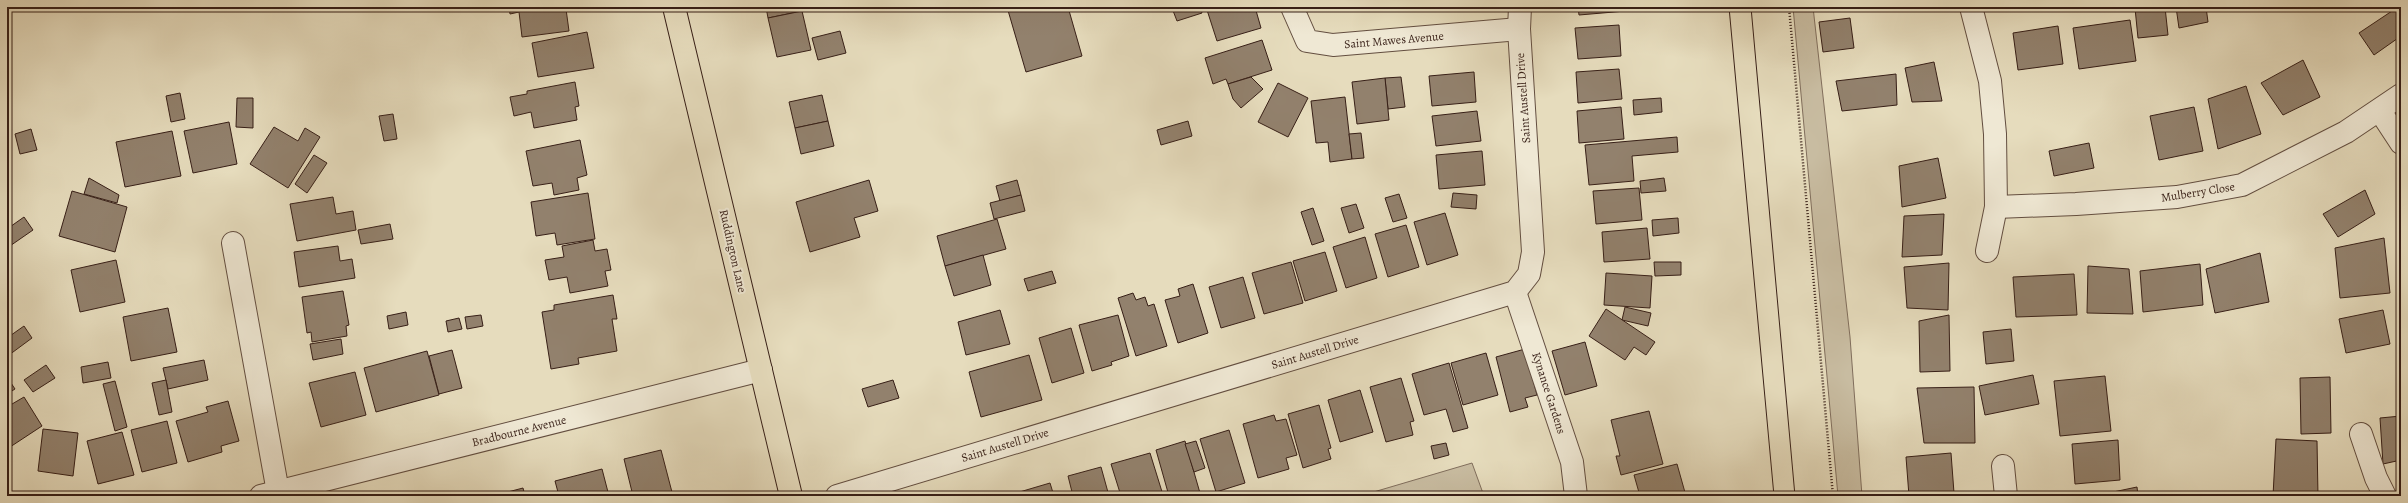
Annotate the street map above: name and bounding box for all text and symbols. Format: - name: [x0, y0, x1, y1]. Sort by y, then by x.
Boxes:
- street label: Saint Mawes Avenue: [1343, 28, 1445, 52]
- street label: Saint Austell Drive: [1512, 52, 1534, 144]
- street label: Mulberry Close: [2160, 178, 2236, 206]
- street label: Ruddington Lane: [716, 208, 750, 294]
- street label: Saint Austell Drive: [1269, 331, 1361, 373]
- street label: Kynance Gardens: [1528, 350, 1570, 436]
- street label: Bradbourne Avenue: [470, 412, 568, 450]
- street label: Saint Austell Drive: [959, 424, 1051, 466]

